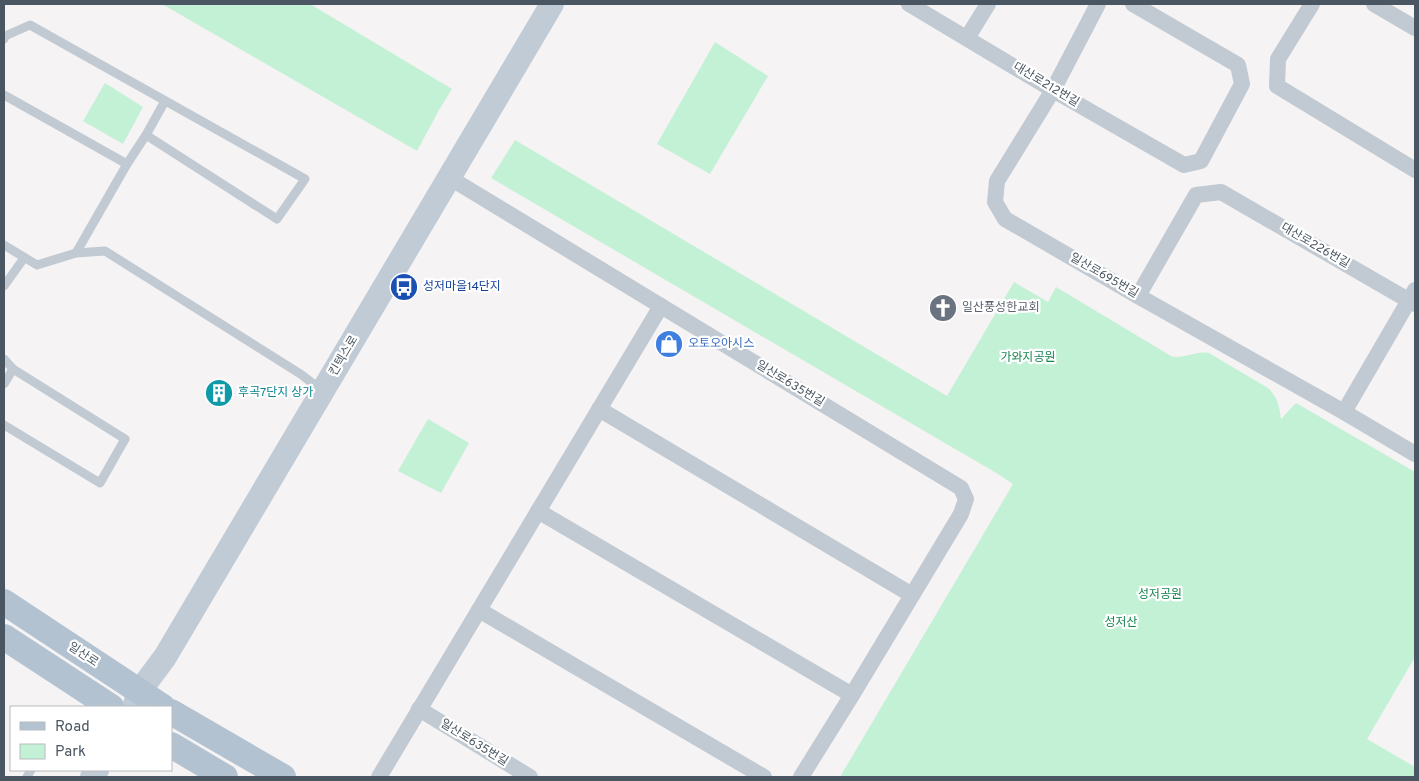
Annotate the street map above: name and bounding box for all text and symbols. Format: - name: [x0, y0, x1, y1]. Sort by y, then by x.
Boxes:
- street label: 대산로212번길: [1010, 59, 1082, 111]
- street label: 대산로226번길: [1278, 220, 1352, 272]
- street label: 일산로695번길: [1067, 250, 1141, 302]
- bus stop icon: 성저마을14단지: [389, 272, 419, 302]
- place label: 성저마을14단지: [423, 279, 501, 295]
- church icon: 일산풍성한교회: [928, 293, 958, 323]
- place label: 일산풍성한교회: [962, 300, 1039, 316]
- shop icon: 오토오아시스: [654, 329, 684, 359]
- street label: 킨텍스로: [326, 333, 362, 379]
- place label: 오토오아시스: [688, 336, 754, 352]
- park label: 가와지공원: [1000, 350, 1056, 366]
- street label: 일산로635번길: [753, 357, 827, 411]
- building icon: 후곡7단지 상가: [204, 378, 234, 408]
- place label: 후곡7단지 상가: [238, 385, 313, 401]
- park label: 성저공원: [1138, 587, 1182, 603]
- park label: 성저산: [1104, 615, 1138, 631]
- street label: 일산로: [65, 639, 101, 671]
- legend: [10, 706, 172, 771]
- street label: 일산로635번길: [437, 716, 511, 770]
- text: Road: [55, 718, 90, 737]
- text: Park: [55, 743, 86, 762]

